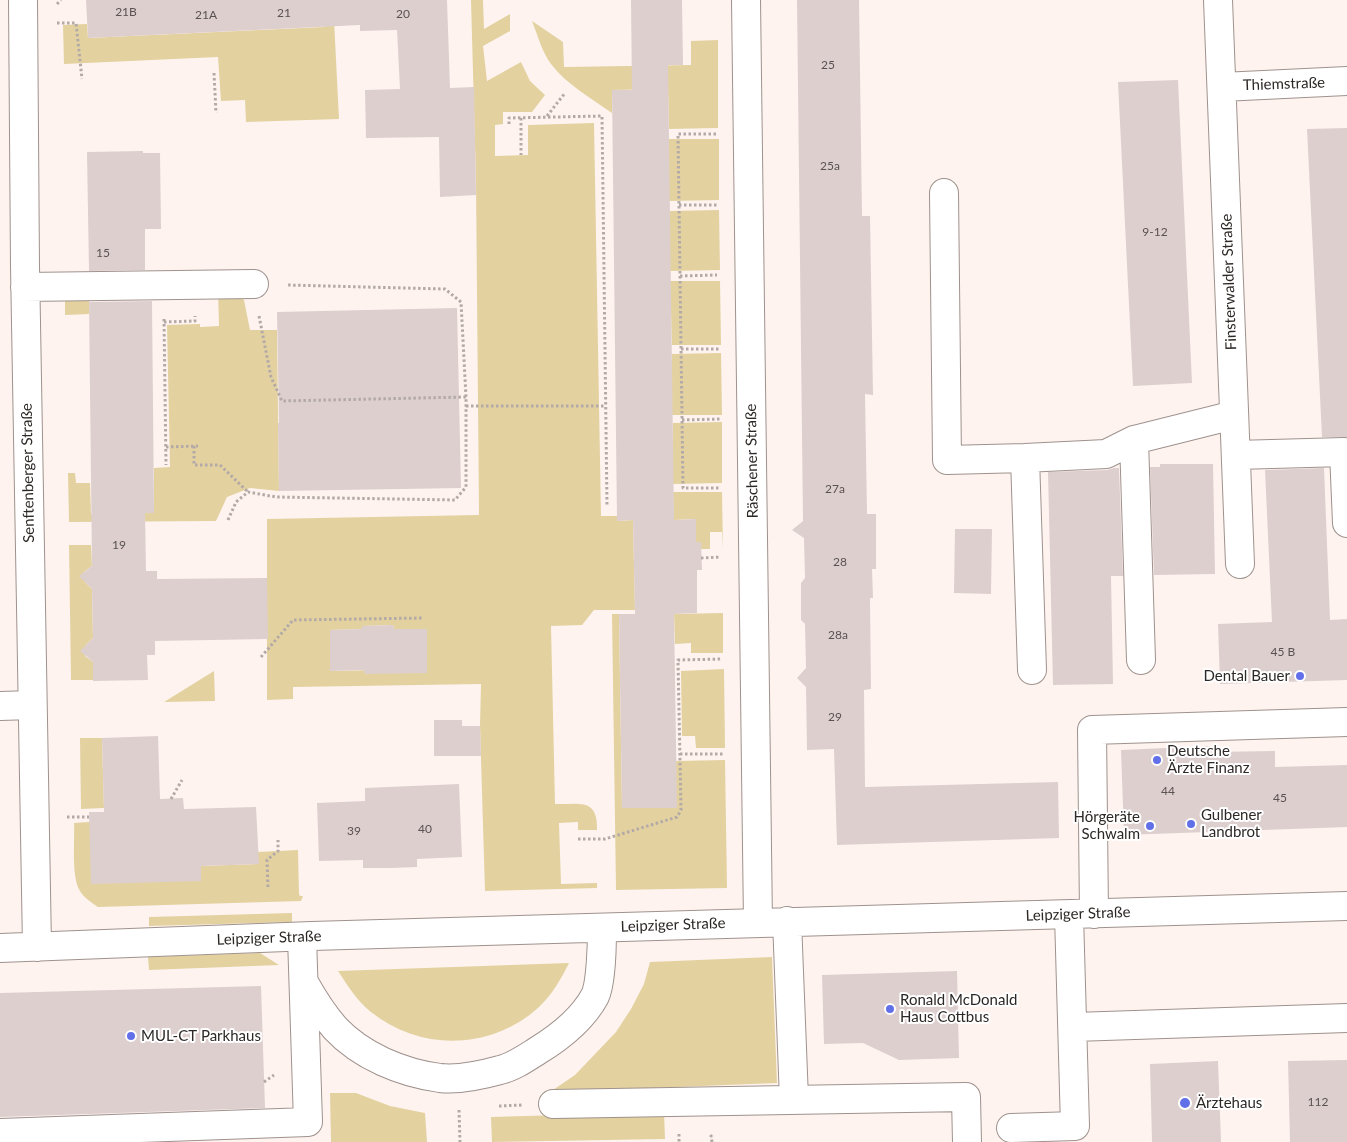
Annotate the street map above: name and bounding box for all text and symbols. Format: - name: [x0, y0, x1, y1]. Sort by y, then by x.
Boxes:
- house number: 21B: [115, 5, 137, 19]
- house number: 21: [277, 6, 291, 20]
- house number: 20: [396, 7, 410, 21]
- house number: 21A: [195, 8, 217, 22]
- house number: 25: [821, 58, 835, 72]
- street label: Thiemstraße: [1243, 74, 1325, 94]
- house number: 25a: [820, 159, 840, 173]
- street label: Finsterwalder Straße: [1218, 213, 1240, 351]
- house number: 9-12: [1142, 225, 1168, 239]
- house number: 15: [96, 246, 110, 260]
- street label: Senftenberger Straße: [18, 403, 38, 543]
- street label: Räschener Straße: [742, 403, 762, 519]
- house number: 27a: [825, 482, 845, 496]
- house number: 19: [112, 538, 126, 552]
- house number: 28: [833, 555, 847, 569]
- house number: 28a: [828, 628, 848, 642]
- house number: 45 B: [1271, 645, 1295, 659]
- place label: Dental Bauer: [1204, 667, 1290, 685]
- marker: Dental Bauer: [1294, 670, 1306, 682]
- house number: 29: [828, 710, 842, 724]
- place label: Deutsche Ärzte Finanz: [1167, 742, 1249, 777]
- marker: Deutsche Ärzte Finanz: [1151, 754, 1163, 766]
- house number: 44: [1161, 784, 1175, 798]
- house number: 45: [1273, 791, 1287, 805]
- place label: Gulbener Landbrot: [1201, 806, 1262, 841]
- place label: Hörgeräte Schwalm: [1073, 808, 1140, 843]
- marker: Gulbener Landbrot: [1185, 818, 1197, 830]
- marker: Hörgeräte Schwalm: [1144, 820, 1156, 832]
- house number: 40: [418, 822, 432, 836]
- house number: 39: [347, 824, 361, 838]
- street label: Leipziger Straße: [1025, 903, 1131, 925]
- street label: Leipziger Straße: [620, 914, 726, 936]
- street label: Leipziger Straße: [216, 927, 322, 949]
- place label: Ronald McDonald Haus Cottbus: [900, 991, 1017, 1026]
- marker: Ronald McDonald Haus Cottbus: [884, 1003, 896, 1015]
- place label: MUL-CT Parkhaus: [141, 1027, 261, 1045]
- marker: MUL-CT Parkhaus: [125, 1030, 137, 1042]
- place label: Ärztehaus: [1196, 1094, 1262, 1112]
- house number: 112: [1308, 1095, 1328, 1109]
- marker: Ärztehaus: [1178, 1096, 1192, 1110]

